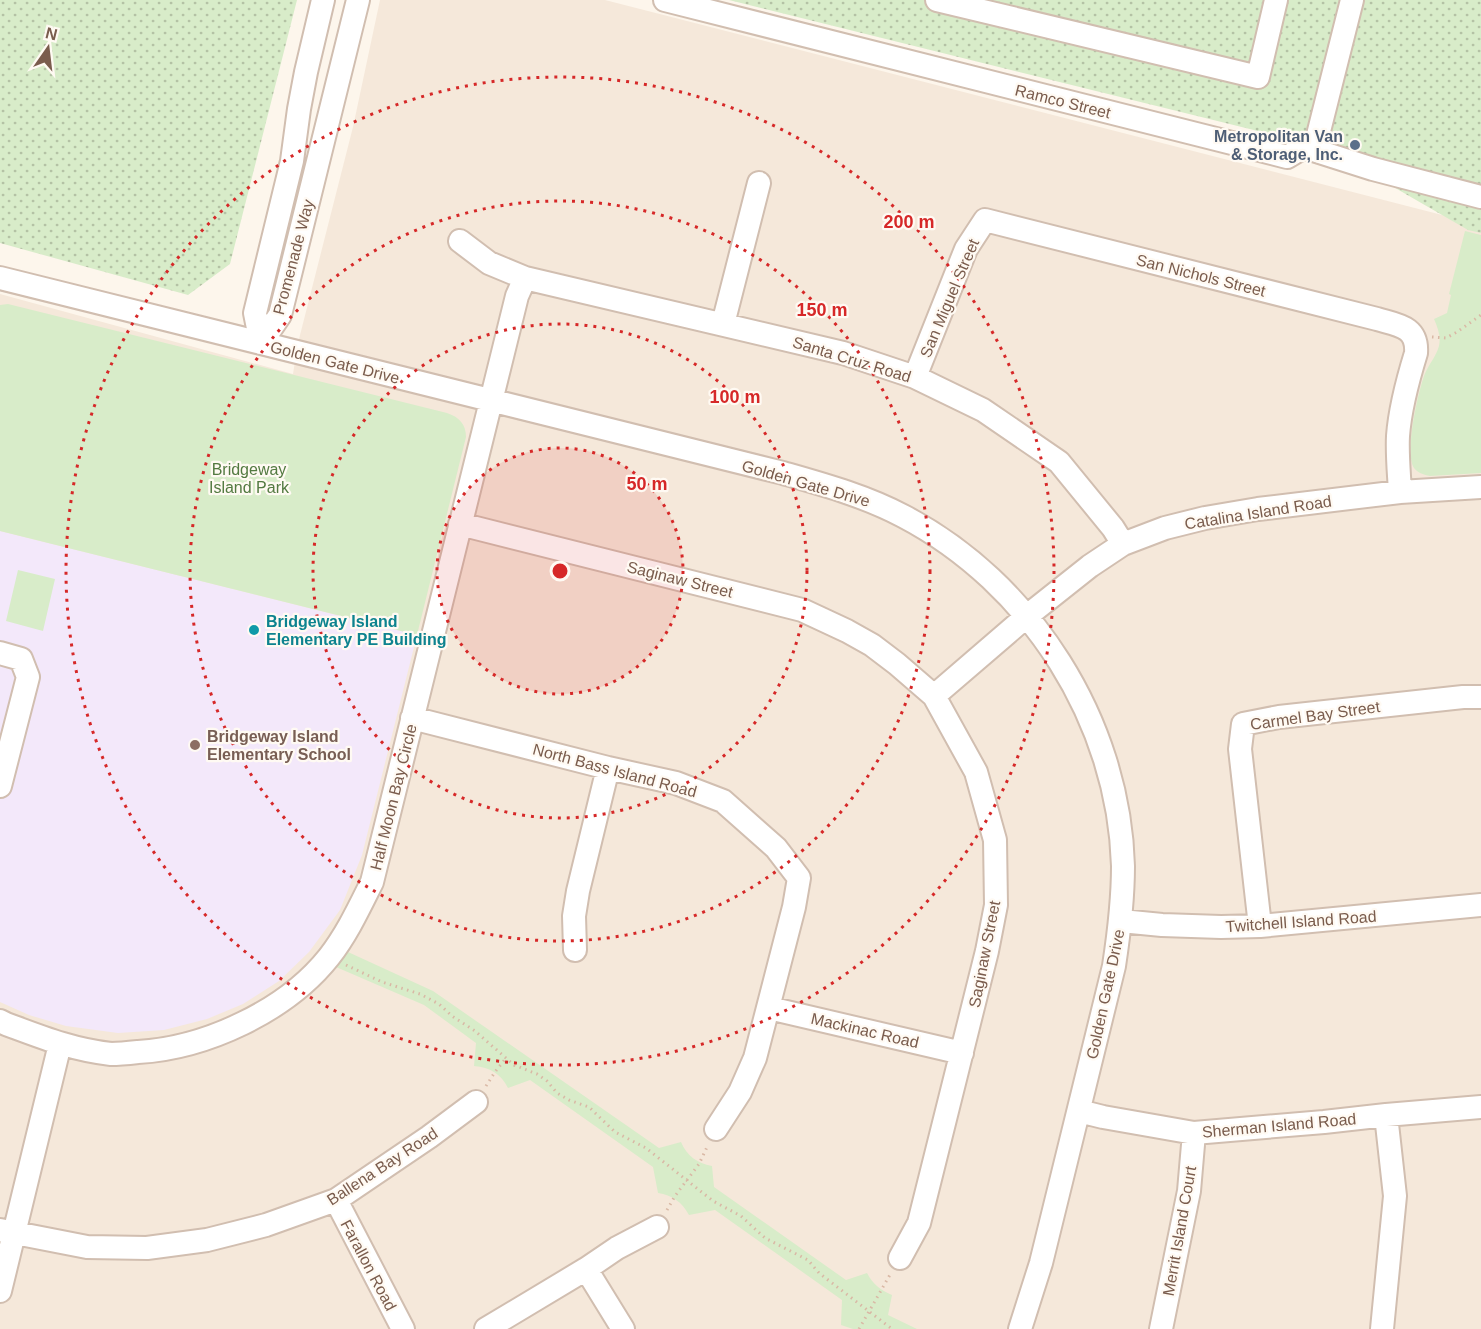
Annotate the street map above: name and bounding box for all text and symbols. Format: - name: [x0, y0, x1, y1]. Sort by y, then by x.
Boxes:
- north arrow: [18, 18, 78, 78]
- text: N: [44, 24, 59, 44]
- street label: Ramco Street: [1013, 81, 1113, 122]
- place label: Metropolitan Van & Storage, Inc.: [1214, 128, 1343, 163]
- marker: Metropolitan Van & Storage, Inc.: [1348, 138, 1362, 152]
- street label: Promenade Way: [270, 198, 317, 317]
- text: 200 m: [883, 212, 935, 232]
- street label: San Miguel Street: [917, 236, 982, 360]
- street label: San Nichols Street: [1135, 251, 1268, 300]
- text: 150 m: [796, 300, 848, 320]
- street label: Santa Cruz Road: [791, 333, 913, 386]
- street label: Golden Gate Drive: [269, 338, 401, 387]
- text: 100 m: [709, 387, 761, 407]
- street label: Golden Gate Drive: [740, 457, 872, 510]
- park label: Bridgeway Island Park: [209, 461, 290, 496]
- text: 50 m: [626, 474, 668, 494]
- street label: Catalina Island Road: [1183, 492, 1333, 533]
- street label: Saginaw Street: [625, 558, 735, 601]
- centre of rings: [550, 561, 570, 581]
- place label: Bridgeway Island Elementary PE Building: [266, 613, 446, 648]
- marker: Bridgeway Island Elementary PE Building: [247, 623, 261, 637]
- street label: Carmel Bay Street: [1249, 698, 1382, 733]
- street label: Half Moon Bay Circle: [367, 722, 420, 872]
- place label: Bridgeway Island Elementary School: [207, 728, 351, 763]
- marker: Bridgeway Island Elementary School: [188, 738, 202, 752]
- street label: North Bass Island Road: [531, 740, 699, 801]
- street label: Saginaw Street: [966, 899, 1003, 1009]
- street label: Twitchell Island Road: [1225, 908, 1377, 935]
- street label: Golden Gate Drive: [1083, 927, 1128, 1061]
- street label: Mackinac Road: [809, 1010, 921, 1051]
- street label: Sherman Island Road: [1201, 1110, 1357, 1141]
- street label: Ballena Bay Road: [324, 1124, 441, 1208]
- street label: Merrit Island Court: [1160, 1164, 1199, 1297]
- street label: Farallon Road: [337, 1217, 400, 1314]

